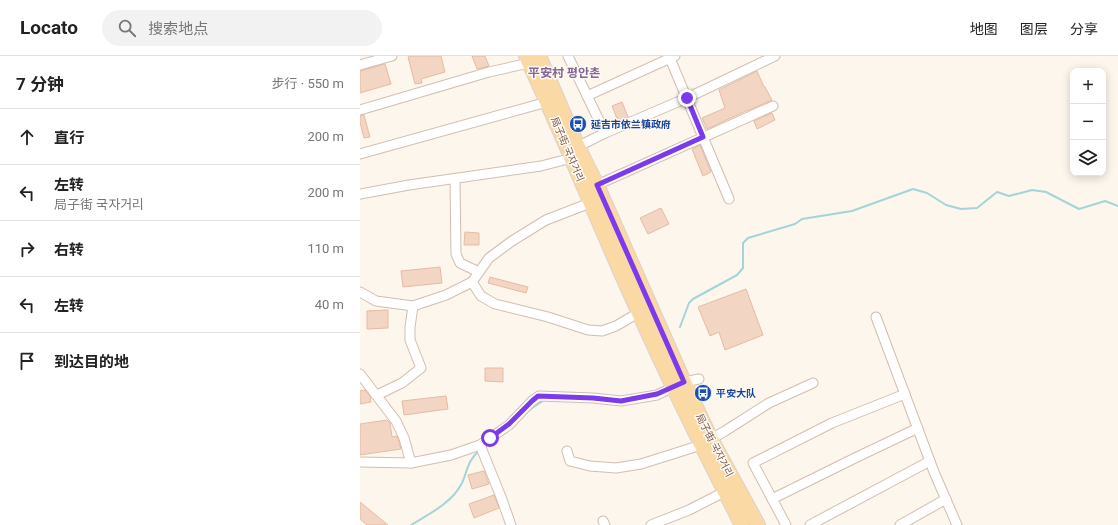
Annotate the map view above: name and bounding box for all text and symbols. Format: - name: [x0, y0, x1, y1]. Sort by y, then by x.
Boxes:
- search box: [102, 10, 382, 46]
- text: Locato: [20, 16, 78, 39]
- icon: search: [116, 17, 138, 39]
- text: 搜索地点: [148, 20, 208, 38]
- text: 地图: [970, 21, 998, 37]
- text: 图层: [1020, 21, 1048, 37]
- text: 分享: [1070, 21, 1098, 37]
- district label: 平安村 평안촌: [528, 66, 600, 80]
- map controls: [1070, 68, 1106, 176]
- button: +: [1070, 68, 1106, 104]
- text: 7 分钟: [16, 74, 64, 94]
- text: 步行 · 550 m: [272, 76, 344, 91]
- route end: [678, 89, 696, 107]
- button: −: [1070, 104, 1106, 140]
- bus stop icon: 延吉市依兰镇政府: [568, 114, 588, 134]
- street label: 局子街 국자거리: [549, 115, 586, 183]
- place label: 延吉市依兰镇政府: [591, 118, 671, 130]
- icon: ahead: [16, 126, 38, 148]
- text: 直行: [54, 129, 84, 147]
- text: 200 m: [307, 129, 344, 144]
- button: layers: [1070, 140, 1106, 176]
- text: 左转: [54, 176, 84, 194]
- icon: left: [16, 182, 38, 204]
- text: 200 m: [307, 185, 344, 200]
- text: 局子街 국자거리: [54, 197, 144, 212]
- icon: right: [16, 238, 38, 260]
- text: 右转: [54, 241, 84, 259]
- text: 110 m: [307, 241, 344, 256]
- icon: left: [16, 294, 38, 316]
- text: 左转: [54, 297, 84, 315]
- text: 40 m: [315, 297, 344, 312]
- icon: arrive: [16, 350, 38, 372]
- text: 到达目的地: [54, 353, 129, 371]
- bus stop icon: 平安大队: [693, 383, 713, 403]
- place label: 平安大队: [716, 388, 756, 399]
- street label: 局子街 국자거리: [694, 412, 735, 479]
- route start: [481, 429, 499, 447]

